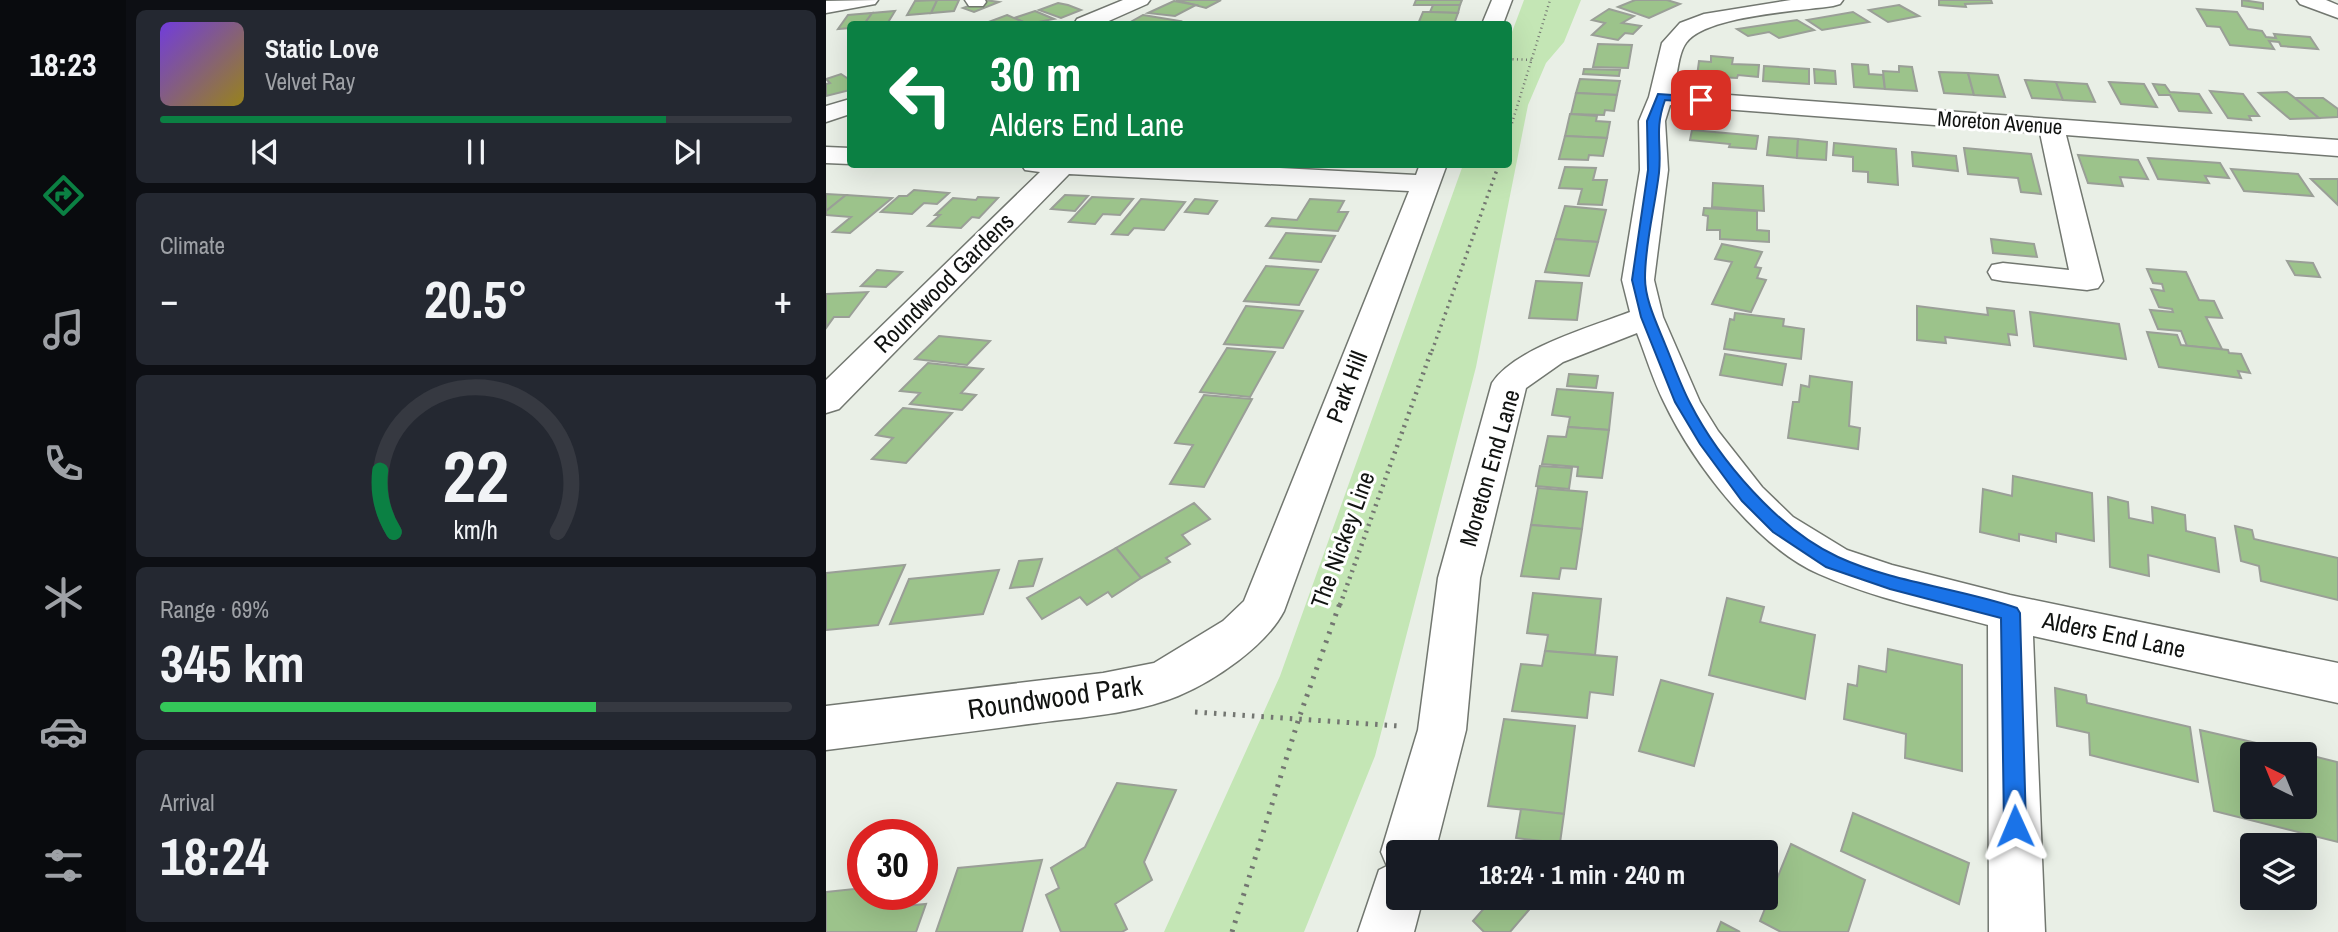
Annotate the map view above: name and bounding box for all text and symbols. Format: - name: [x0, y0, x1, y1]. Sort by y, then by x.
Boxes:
- text: Static Love: [265, 31, 379, 66]
- text: 30 m: [990, 40, 1082, 106]
- text: 18:23: [29, 43, 97, 86]
- icon: left: [875, 49, 966, 140]
- text: Velvet Ray: [265, 66, 355, 97]
- pin: [1671, 70, 1731, 130]
- icon: arrive: [1682, 81, 1720, 119]
- text: Alders End Lane: [990, 103, 1184, 146]
- street label: Moreton Avenue: [1937, 104, 2063, 141]
- icon: previous: [246, 133, 284, 171]
- icon: pause: [457, 133, 495, 171]
- icon: next: [668, 133, 706, 171]
- icon: directions: [39, 171, 88, 220]
- street label: Roundwood Gardens: [866, 205, 1020, 359]
- text: Climate: [160, 230, 225, 261]
- text: 20.5°: [424, 264, 528, 334]
- text: −: [160, 274, 178, 325]
- text: +: [774, 274, 792, 325]
- icon: music: [39, 305, 88, 354]
- street label: Park Hill: [1318, 346, 1374, 427]
- street label: Moreton End Lane: [1451, 385, 1527, 550]
- text: 22: [443, 427, 509, 525]
- icon: phone: [39, 439, 88, 488]
- street label: The Nickey Line: [1303, 467, 1382, 612]
- text: km/h: [454, 513, 498, 547]
- icon: climate: [39, 573, 88, 622]
- text: Range · 69%: [160, 594, 269, 625]
- street label: Alders End Lane: [2039, 603, 2189, 665]
- text: 345 km: [160, 628, 305, 698]
- street label: Roundwood Park: [965, 666, 1145, 728]
- icon: car: [39, 707, 88, 756]
- north arrow: [2240, 742, 2317, 819]
- map controls: [2240, 742, 2317, 910]
- text: Arrival: [160, 787, 215, 818]
- position arrow: [1978, 789, 2052, 863]
- speed limit sign: 30: [847, 819, 938, 910]
- text: 18:24: [160, 821, 269, 891]
- button: layers: [2240, 833, 2317, 910]
- icon: filters: [39, 841, 88, 890]
- text: 18:24 · 1 min · 240 m: [1479, 857, 1685, 892]

